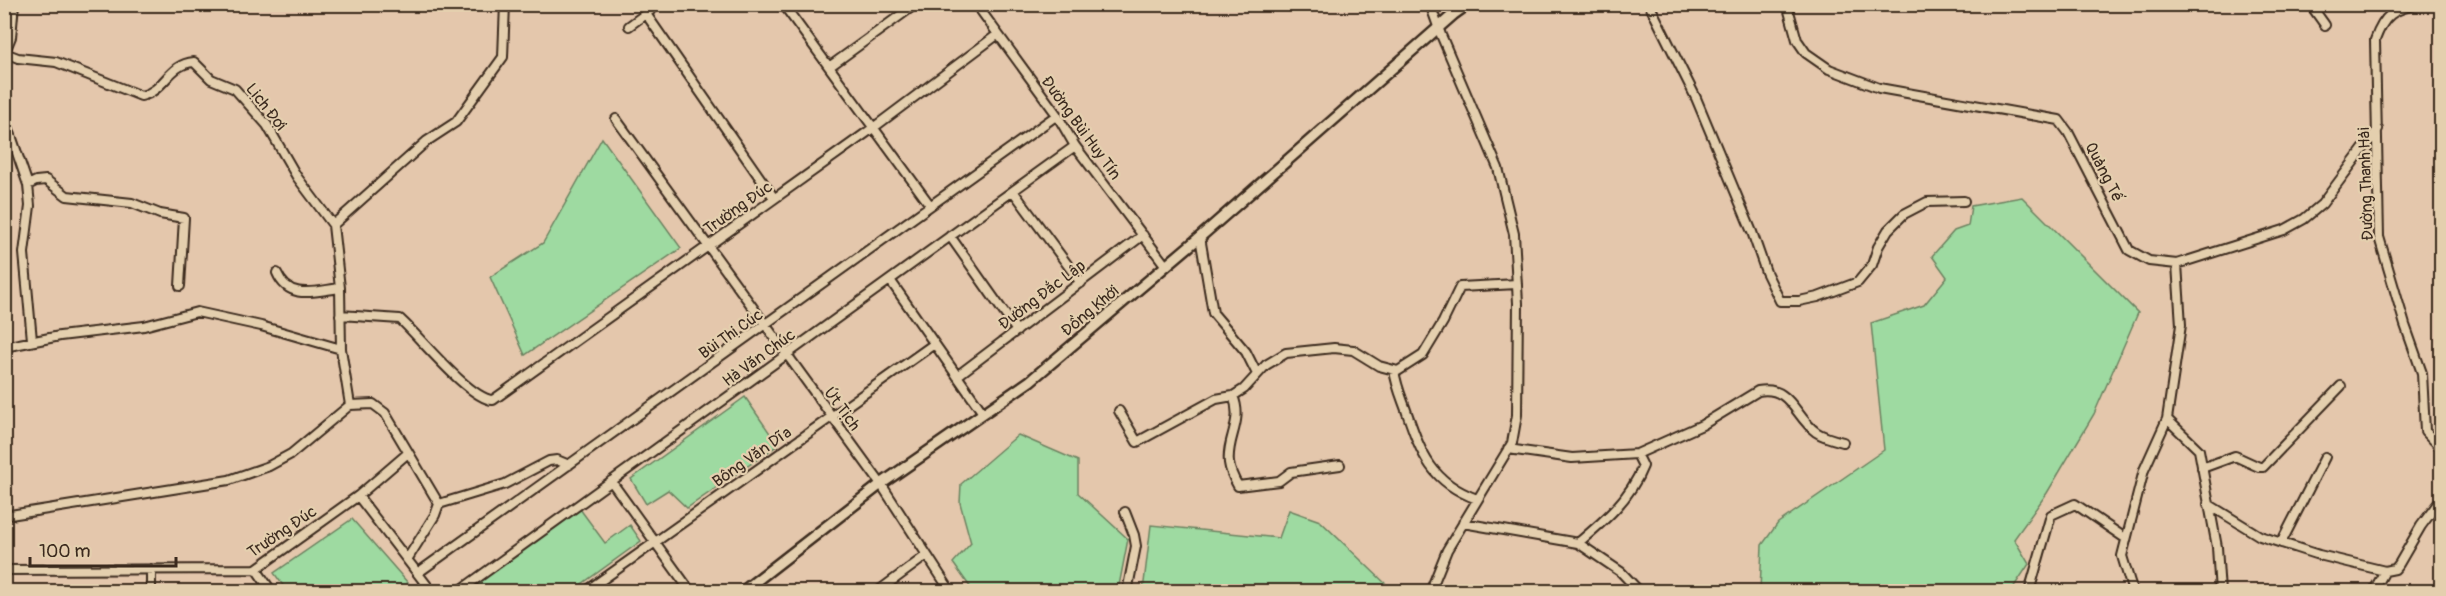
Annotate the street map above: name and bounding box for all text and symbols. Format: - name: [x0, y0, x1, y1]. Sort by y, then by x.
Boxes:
- street label: Đường Bùi Huy Tín: [1037, 72, 1125, 184]
- street label: Lịch Đợi: [241, 79, 291, 135]
- street label: Đường Thanh Hải: [2354, 127, 2378, 241]
- street label: Quảng Tế: [2081, 139, 2128, 206]
- street label: Trường Đúc: [700, 177, 776, 239]
- street label: Đường Đắc Lập: [994, 256, 1090, 334]
- street label: Đồng Khởi: [1057, 281, 1123, 341]
- street label: Bùi Thị Cúc: [695, 305, 767, 363]
- street label: Hà Văn Chúc: [719, 325, 799, 391]
- street label: Út Tịch: [820, 383, 864, 435]
- street label: Bông Văn Dĩa: [709, 422, 795, 492]
- street label: Trường Đúc: [244, 502, 320, 562]
- scale bar: [30, 530, 176, 568]
- text: 100 m: [39, 540, 91, 563]

